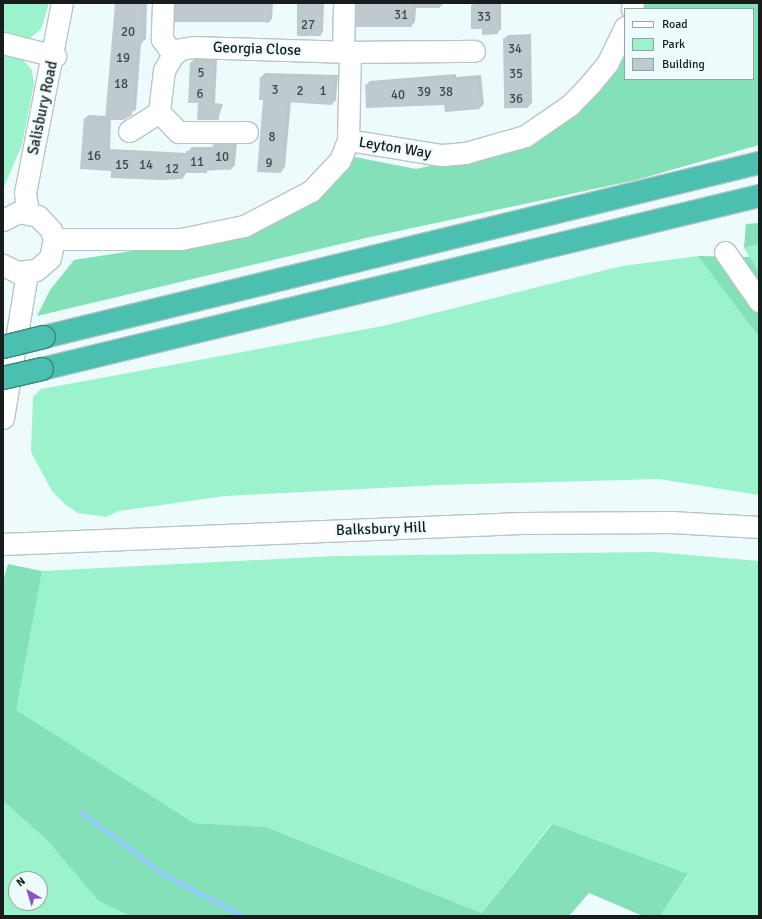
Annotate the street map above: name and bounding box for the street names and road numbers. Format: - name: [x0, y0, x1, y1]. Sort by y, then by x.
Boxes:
- street label: Georgia Close: [213, 38, 301, 60]
- street label: Salisbury Road: [24, 60, 62, 156]
- street label: Leyton Way: [358, 133, 432, 163]
- street label: Balksbury Hill: [336, 518, 426, 540]

